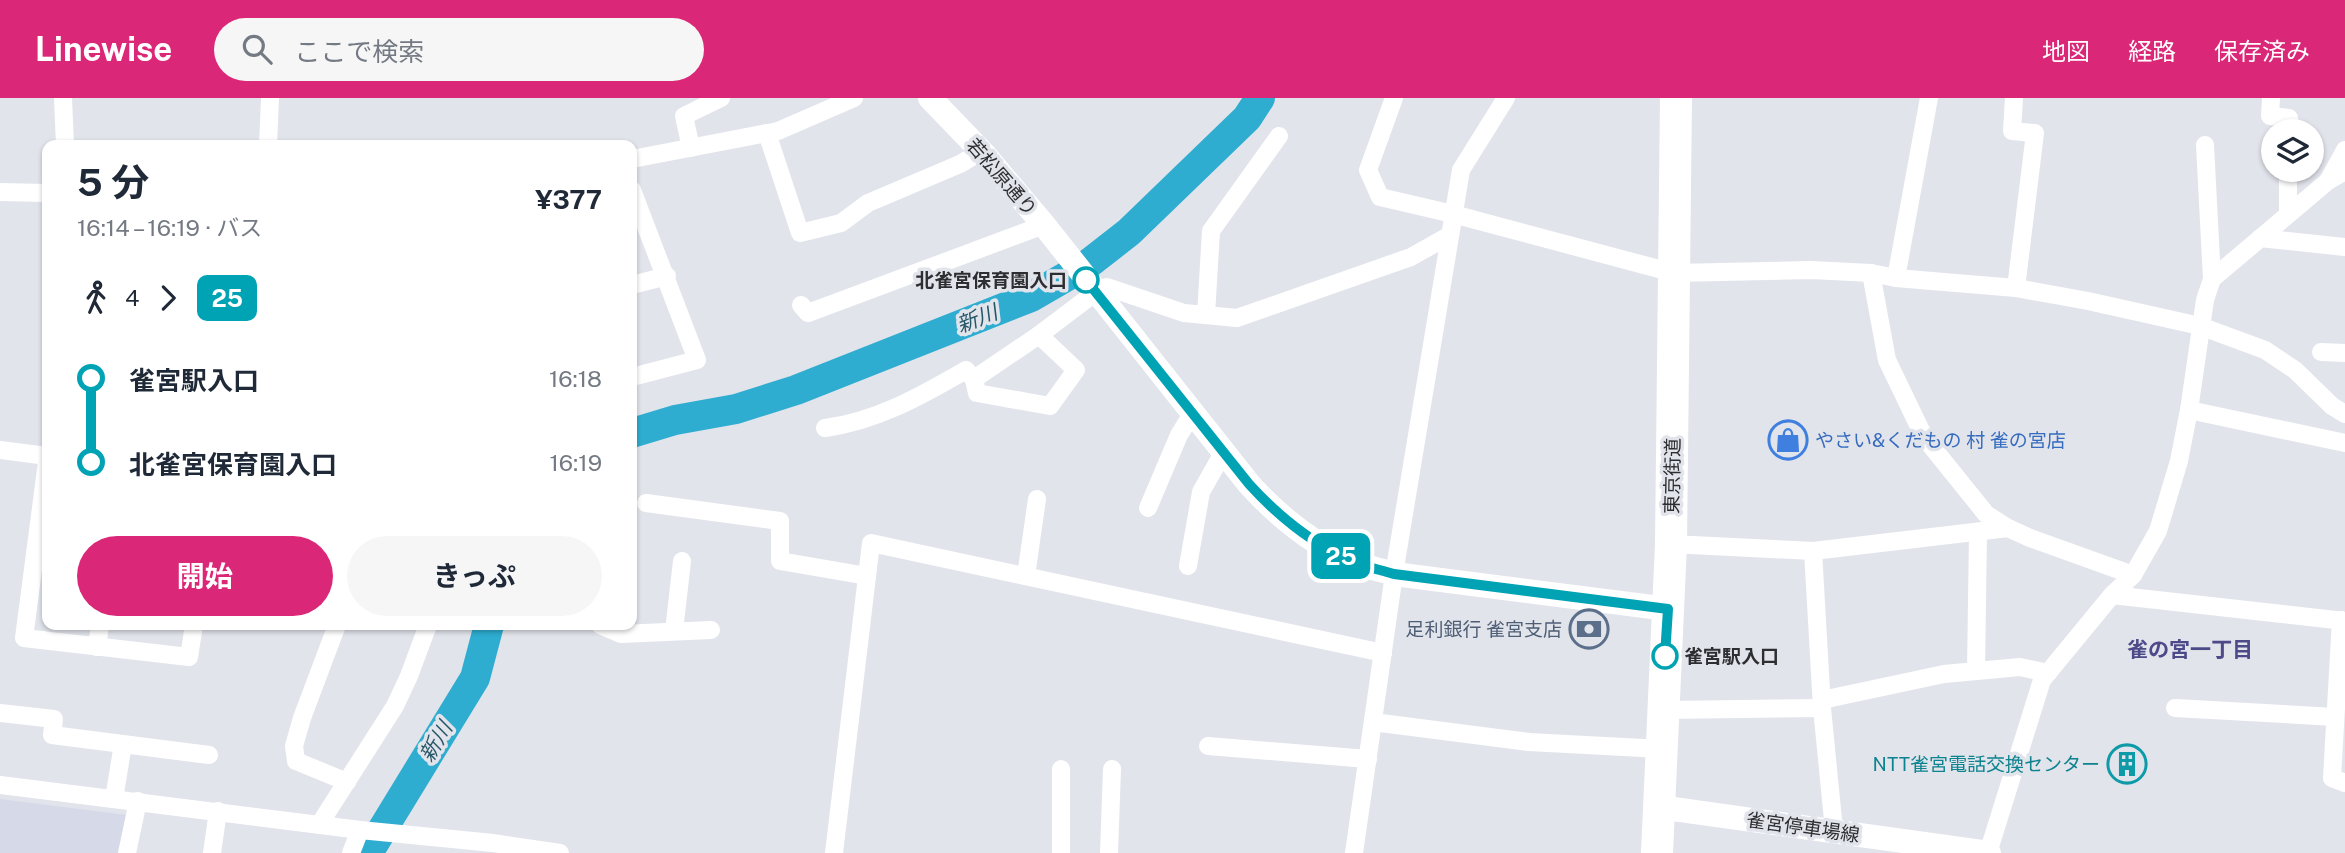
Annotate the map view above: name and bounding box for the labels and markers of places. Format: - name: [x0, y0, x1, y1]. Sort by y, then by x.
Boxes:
- marker: 北雀宮保育園入口: [1073, 267, 1099, 293]
- place label: 北雀宮保育園入口: [915, 269, 1067, 291]
- shop icon: やさい&くだもの 村 雀の宮店: [1767, 419, 1809, 461]
- place label: やさい&くだもの 村 雀の宮店: [1815, 429, 2066, 451]
- bank icon: 足利銀行 雀宮支店: [1568, 608, 1610, 650]
- place label: 足利銀行 雀宮支店: [1405, 618, 1562, 640]
- marker: 雀宮駅入口: [1652, 643, 1678, 669]
- place label: 雀宮駅入口: [1684, 645, 1779, 667]
- building icon: NTT雀宮電話交換センター: [2106, 743, 2148, 785]
- place label: NTT雀宮電話交換センター: [1873, 753, 2100, 775]

